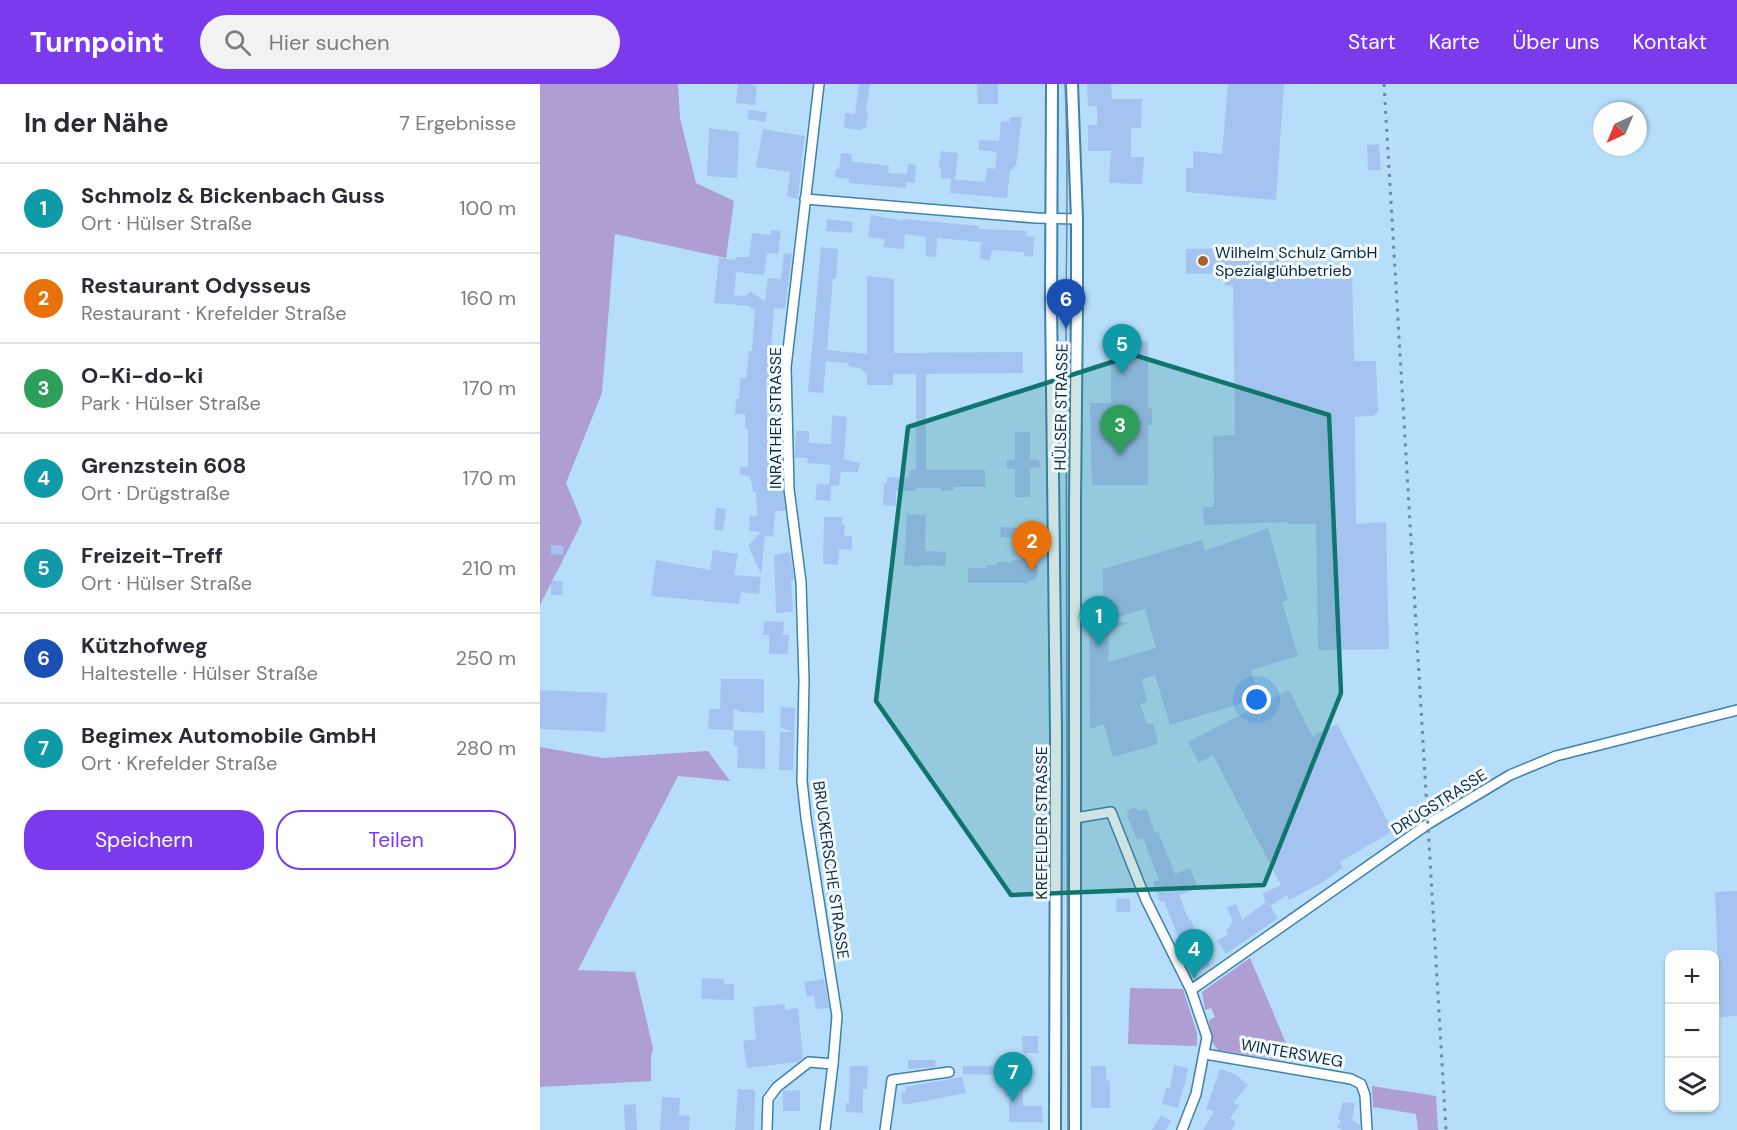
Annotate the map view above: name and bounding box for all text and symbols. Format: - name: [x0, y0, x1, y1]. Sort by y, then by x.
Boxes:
- search box: [200, 15, 620, 69]
- text: Turnpoint: [30, 24, 164, 61]
- icon: search: [221, 26, 254, 59]
- text: Hier suchen: [269, 28, 390, 57]
- text: Start: [1348, 28, 1396, 56]
- text: Karte: [1429, 28, 1480, 56]
- text: Über uns: [1513, 28, 1599, 56]
- text: Kontakt: [1632, 28, 1707, 56]
- north arrow: [1593, 102, 1647, 156]
- text: In der Nähe: [24, 106, 169, 140]
- text: 7 Ergebnisse: [399, 110, 516, 136]
- text: Schmolz & Bickenbach Guss: [81, 181, 385, 210]
- text: 1: [40, 195, 47, 221]
- text: 100 m: [459, 195, 516, 221]
- text: Ort · Hülser Straße: [81, 210, 252, 236]
- place label: Wilhelm Schulz GmbH Spezialglühbetrieb: [1215, 242, 1378, 281]
- marker: Wilhelm Schulz GmbH Spezialglühbetrieb: [1196, 254, 1210, 268]
- text: Restaurant Odysseus: [81, 271, 311, 300]
- pin: 6: [1046, 280, 1086, 329]
- text: 2: [38, 285, 49, 311]
- text: 160 m: [460, 285, 516, 311]
- text: Restaurant · Krefelder Straße: [81, 300, 347, 326]
- pin: 5: [1102, 324, 1142, 374]
- street label: HÜLSER STRASSE: [1049, 343, 1073, 471]
- street label: INRATHER STRASSE: [765, 347, 786, 489]
- text: O-Ki-do-ki: [81, 361, 203, 390]
- text: 3: [37, 375, 50, 401]
- text: 170 m: [463, 375, 516, 401]
- text: Park · Hülser Straße: [81, 390, 261, 416]
- pin: 3: [1100, 406, 1140, 455]
- text: Grenzstein 608: [81, 451, 247, 480]
- text: 4: [37, 465, 50, 491]
- text: 170 m: [463, 465, 516, 491]
- text: Ort · Drügstraße: [81, 480, 230, 506]
- pin: 2: [1012, 522, 1052, 571]
- text: Freizeit-Treff: [81, 541, 223, 570]
- text: 5: [37, 555, 50, 581]
- text: 210 m: [461, 555, 516, 581]
- text: Ort · Hülser Straße: [81, 570, 252, 596]
- pin: 1: [1080, 596, 1118, 646]
- text: Kützhofweg: [81, 631, 208, 660]
- text: 6: [37, 645, 50, 671]
- text: 250 m: [455, 645, 516, 671]
- text: Haltestelle · Hülser Straße: [81, 660, 318, 686]
- your location: [1242, 685, 1271, 714]
- text: Begimex Automobile GmbH: [81, 721, 376, 750]
- text: 7: [38, 735, 49, 761]
- text: 280 m: [456, 735, 516, 761]
- street label: KREFELDER STRASSE: [1031, 746, 1052, 900]
- text: Ort · Krefelder Straße: [81, 750, 277, 776]
- street label: DRÜGSTRASSE: [1387, 764, 1491, 840]
- street label: BRUCKERSCHE STRASSE: [808, 780, 854, 960]
- button: Speichern: [24, 810, 264, 870]
- button: Teilen: [276, 810, 516, 870]
- pin: 4: [1174, 930, 1214, 979]
- map controls: [1665, 950, 1719, 1112]
- button: +: [1665, 950, 1719, 1004]
- button: −: [1665, 1004, 1719, 1058]
- street label: WINTERSWEG: [1239, 1034, 1345, 1072]
- pin: 7: [994, 1052, 1032, 1102]
- button: layers: [1665, 1058, 1719, 1112]

